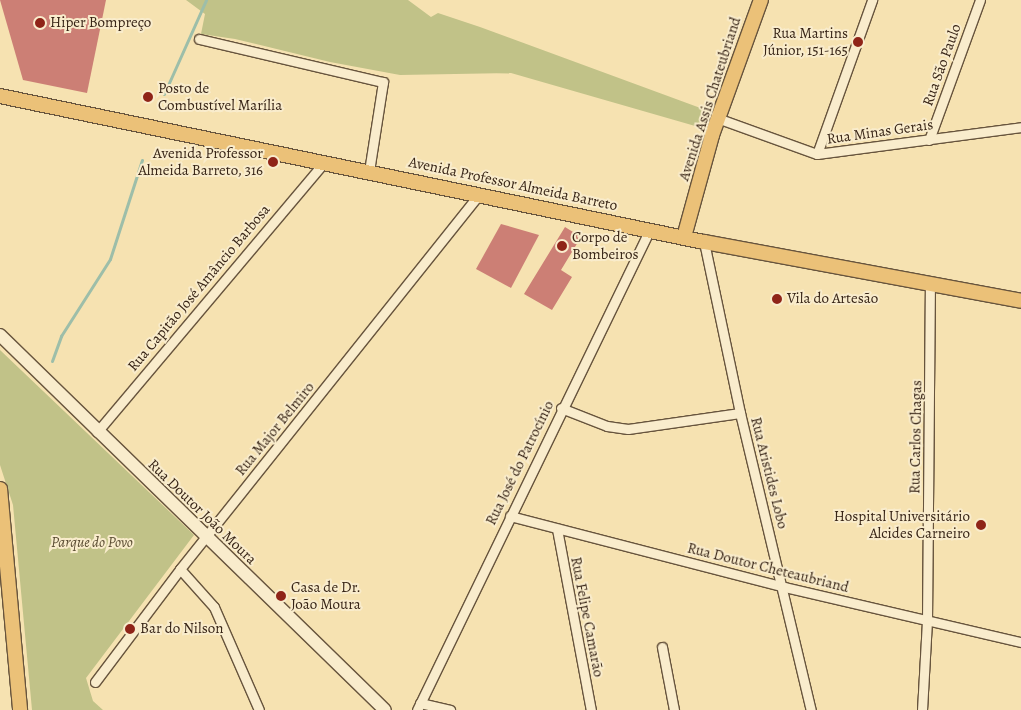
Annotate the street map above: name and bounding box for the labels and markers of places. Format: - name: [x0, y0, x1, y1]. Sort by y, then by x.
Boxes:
- place label: Hiper Bompreço: [50, 14, 151, 32]
- marker: Hiper Bompreço: [34, 17, 46, 29]
- place label: Rua Martins Júnior, 151-165: [763, 24, 848, 59]
- marker: Rua Martins Júnior, 151-165: [852, 36, 864, 48]
- place label: Posto de Combustível Marília: [158, 79, 282, 114]
- marker: Posto de Combustível Marília: [142, 91, 154, 103]
- place label: Avenida Professor Almeida Barreto, 316: [138, 144, 263, 179]
- marker: Avenida Professor Almeida Barreto, 316: [267, 156, 279, 168]
- place label: Corpo de Bombeiros: [572, 228, 638, 263]
- marker: Corpo de Bombeiros: [556, 240, 568, 252]
- place label: Vila do Artesão: [787, 290, 878, 308]
- marker: Vila do Artesão: [771, 293, 783, 305]
- place label: Hospital Universitário Alcides Carneiro: [834, 507, 970, 542]
- marker: Hospital Universitário Alcides Carneiro: [974, 518, 988, 532]
- place label: Casa de Dr. João Moura: [291, 578, 361, 613]
- marker: Casa de Dr. João Moura: [275, 590, 287, 602]
- place label: Bar do Nilson: [140, 620, 223, 638]
- marker: Bar do Nilson: [124, 623, 136, 635]

